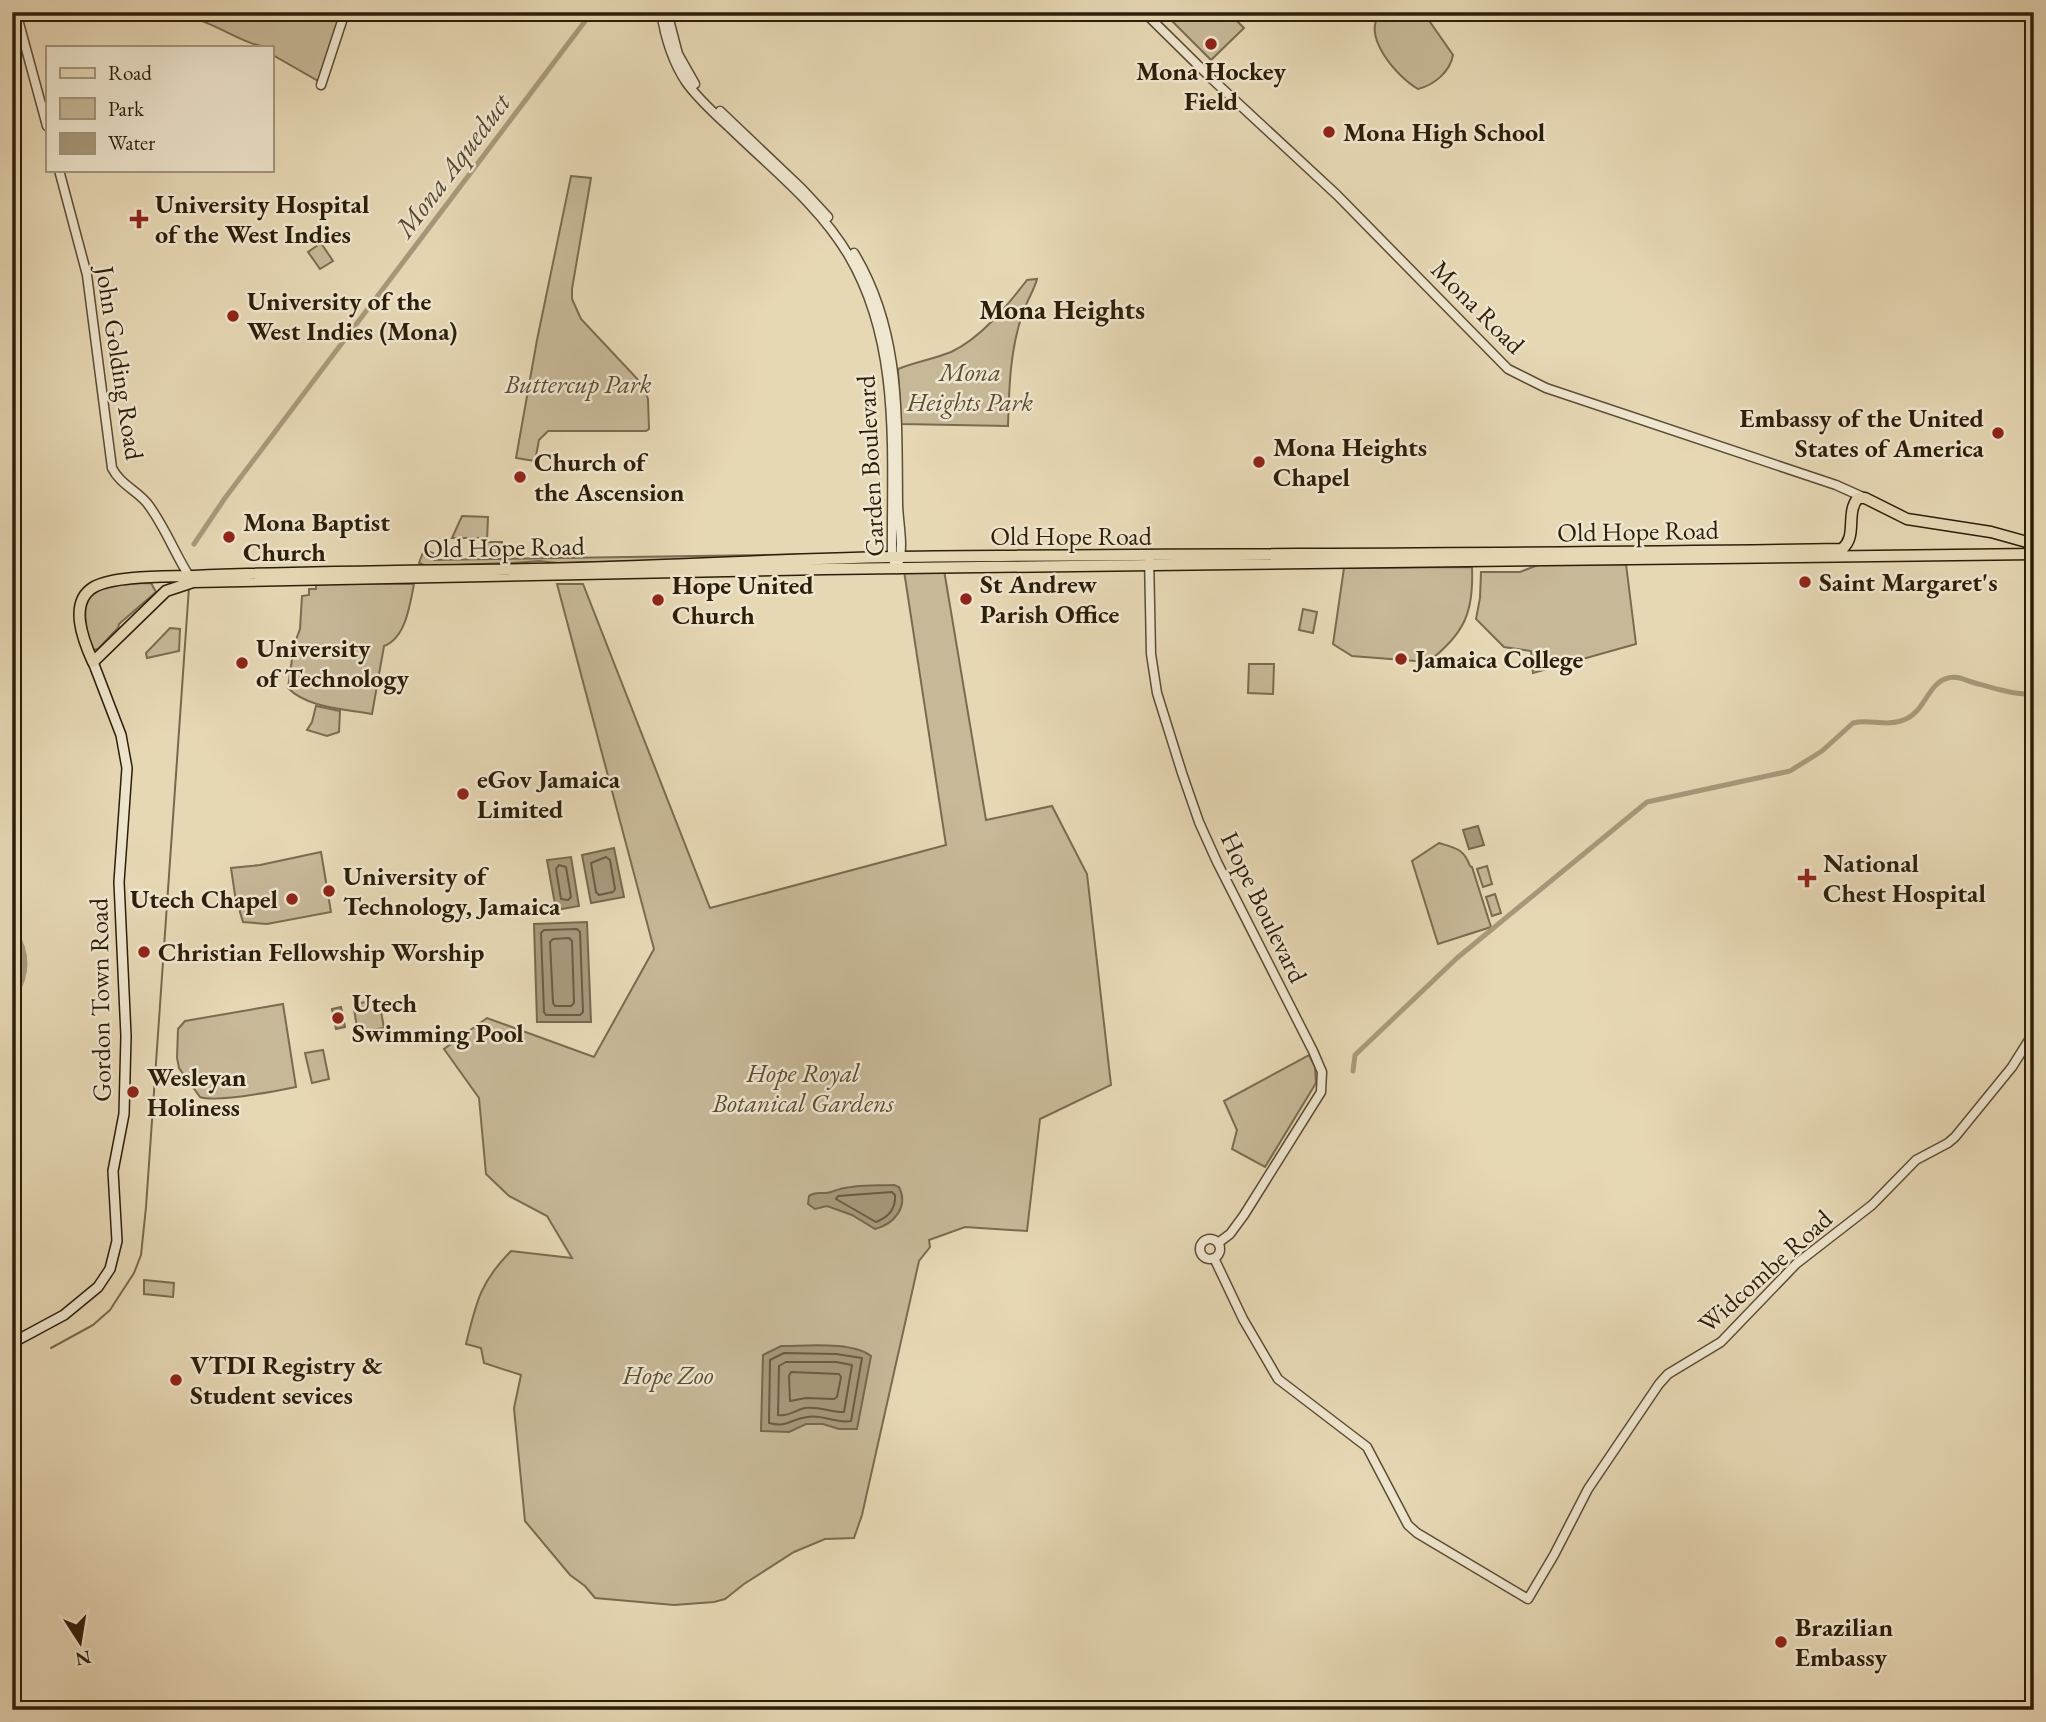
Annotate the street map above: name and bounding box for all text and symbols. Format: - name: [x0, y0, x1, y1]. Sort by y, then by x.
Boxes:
- marker: Mona Hockey Field: [1203, 36, 1219, 52]
- legend: [46, 46, 273, 172]
- place label: Mona Hockey Field: [1136, 54, 1287, 118]
- text: Road: [108, 59, 152, 86]
- water label: Mona Aqueduct: [385, 84, 520, 247]
- text: Park: [108, 95, 145, 122]
- place label: Mona High School: [1343, 115, 1545, 149]
- marker: Mona High School: [1321, 124, 1337, 140]
- text: Water: [108, 129, 155, 156]
- place label: University Hospital of the West Indies: [155, 187, 369, 251]
- marker: University Hospital of the West Indies: [129, 209, 149, 229]
- street label: Mona Road: [1424, 253, 1533, 362]
- street label: John Golding Road: [88, 262, 152, 463]
- place label: University of the West Indies (Mona): [247, 284, 458, 348]
- district label: Mona Heights: [979, 291, 1145, 327]
- marker: University of the West Indies (Mona): [225, 308, 241, 324]
- park label: Mona Heights Park: [906, 355, 1033, 419]
- park label: Buttercup Park: [503, 367, 652, 401]
- street label: Garden Boulevard: [848, 374, 892, 558]
- place label: Embassy of the United States of America: [1740, 401, 1985, 465]
- marker: Embassy of the United States of America: [1990, 425, 2006, 441]
- place label: Mona Heights Chapel: [1273, 430, 1427, 494]
- place label: Church of the Ascension: [534, 445, 685, 509]
- marker: Mona Heights Chapel: [1251, 454, 1267, 470]
- marker: Church of the Ascension: [512, 469, 528, 485]
- place label: Mona Baptist Church: [243, 505, 390, 569]
- street label: Old Hope Road: [1557, 513, 1720, 549]
- street label: Old Hope Road: [990, 519, 1153, 553]
- marker: Mona Baptist Church: [221, 529, 237, 545]
- street label: Old Hope Road: [423, 529, 586, 565]
- place label: Saint Margaret's: [1819, 565, 1998, 599]
- place label: St Andrew Parish Office: [980, 567, 1120, 631]
- place label: Hope United Church: [672, 568, 814, 632]
- marker: Saint Margaret's: [1797, 574, 1813, 590]
- marker: St Andrew Parish Office: [958, 591, 974, 607]
- marker: Hope United Church: [650, 592, 666, 608]
- place label: University of Technology: [256, 631, 409, 695]
- place label: Jamaica College: [1412, 642, 1584, 676]
- marker: Jamaica College: [1393, 651, 1409, 667]
- marker: University of Technology: [234, 655, 250, 671]
- place label: eGov Jamaica Limited: [477, 762, 621, 826]
- marker: eGov Jamaica Limited: [455, 786, 471, 802]
- street label: Hope Boulevard: [1213, 826, 1316, 989]
- place label: National Chest Hospital: [1823, 846, 1986, 910]
- place label: University of Technology, Jamaica: [343, 859, 561, 923]
- marker: National Chest Hospital: [1797, 868, 1817, 888]
- place label: Utech Chapel: [130, 882, 278, 916]
- marker: University of Technology, Jamaica: [321, 883, 337, 899]
- marker: Utech Chapel: [284, 891, 300, 907]
- street label: Gordon Town Road: [81, 897, 119, 1102]
- place label: Christian Fellowship Worship: [158, 935, 484, 969]
- marker: Christian Fellowship Worship: [136, 944, 152, 960]
- place label: Utech Swimming Pool: [352, 986, 524, 1050]
- marker: Utech Swimming Pool: [330, 1010, 346, 1026]
- park label: Hope Royal Botanical Gardens: [711, 1056, 895, 1120]
- place label: Wesleyan Holiness: [147, 1060, 247, 1124]
- marker: Wesleyan Holiness: [125, 1084, 141, 1100]
- street label: Widcombe Road: [1691, 1201, 1840, 1340]
- place label: VTDI Registry & Student sevices: [190, 1348, 383, 1412]
- park label: Hope Zoo: [621, 1358, 714, 1392]
- marker: VTDI Registry & Student sevices: [168, 1372, 184, 1388]
- north arrow: [46, 1606, 116, 1676]
- place label: Brazilian Embassy: [1795, 1610, 1893, 1674]
- marker: Brazilian Embassy: [1773, 1634, 1789, 1650]
- text: N: [73, 1644, 94, 1672]

